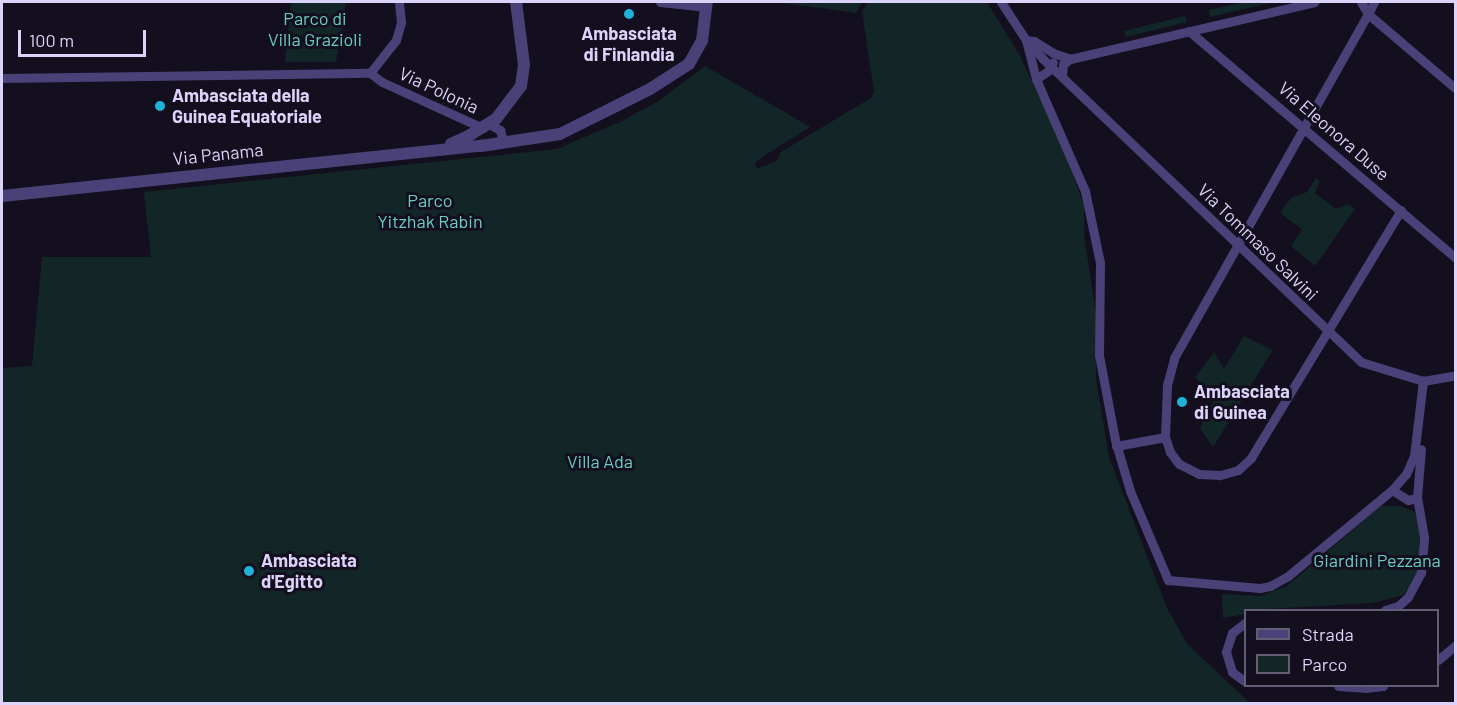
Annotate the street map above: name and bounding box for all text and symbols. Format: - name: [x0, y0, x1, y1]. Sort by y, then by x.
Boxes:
- marker: Ambasciata di Finlandia: [622, 7, 636, 21]
- park label: Parco di Villa Grazioli: [268, 8, 362, 50]
- scale bar: [21, 18, 148, 56]
- place label: Ambasciata di Finlandia: [581, 23, 677, 66]
- text: 100 m: [29, 29, 74, 51]
- street label: Via Polonia: [396, 62, 482, 118]
- street label: Via Eleonora Duse: [1274, 77, 1394, 185]
- place label: Ambasciata della Guinea Equatoriale: [172, 85, 322, 128]
- marker: Ambasciata della Guinea Equatoriale: [153, 99, 167, 113]
- street label: Via Panama: [172, 139, 264, 169]
- street label: Via Tommaso Salvini: [1193, 179, 1323, 305]
- park label: Parco Yitzhak Rabin: [377, 190, 483, 232]
- place label: Ambasciata di Guinea: [1194, 381, 1290, 424]
- marker: Ambasciata di Guinea: [1175, 395, 1189, 409]
- park label: Villa Ada: [567, 450, 633, 472]
- park label: Giardini Pezzana: [1313, 549, 1441, 571]
- place label: Ambasciata d'Egitto: [261, 550, 357, 592]
- marker: Ambasciata d'Egitto: [242, 564, 256, 578]
- legend: [1244, 609, 1439, 687]
- text: Strada: [1302, 623, 1354, 645]
- text: Parco: [1302, 653, 1347, 675]

